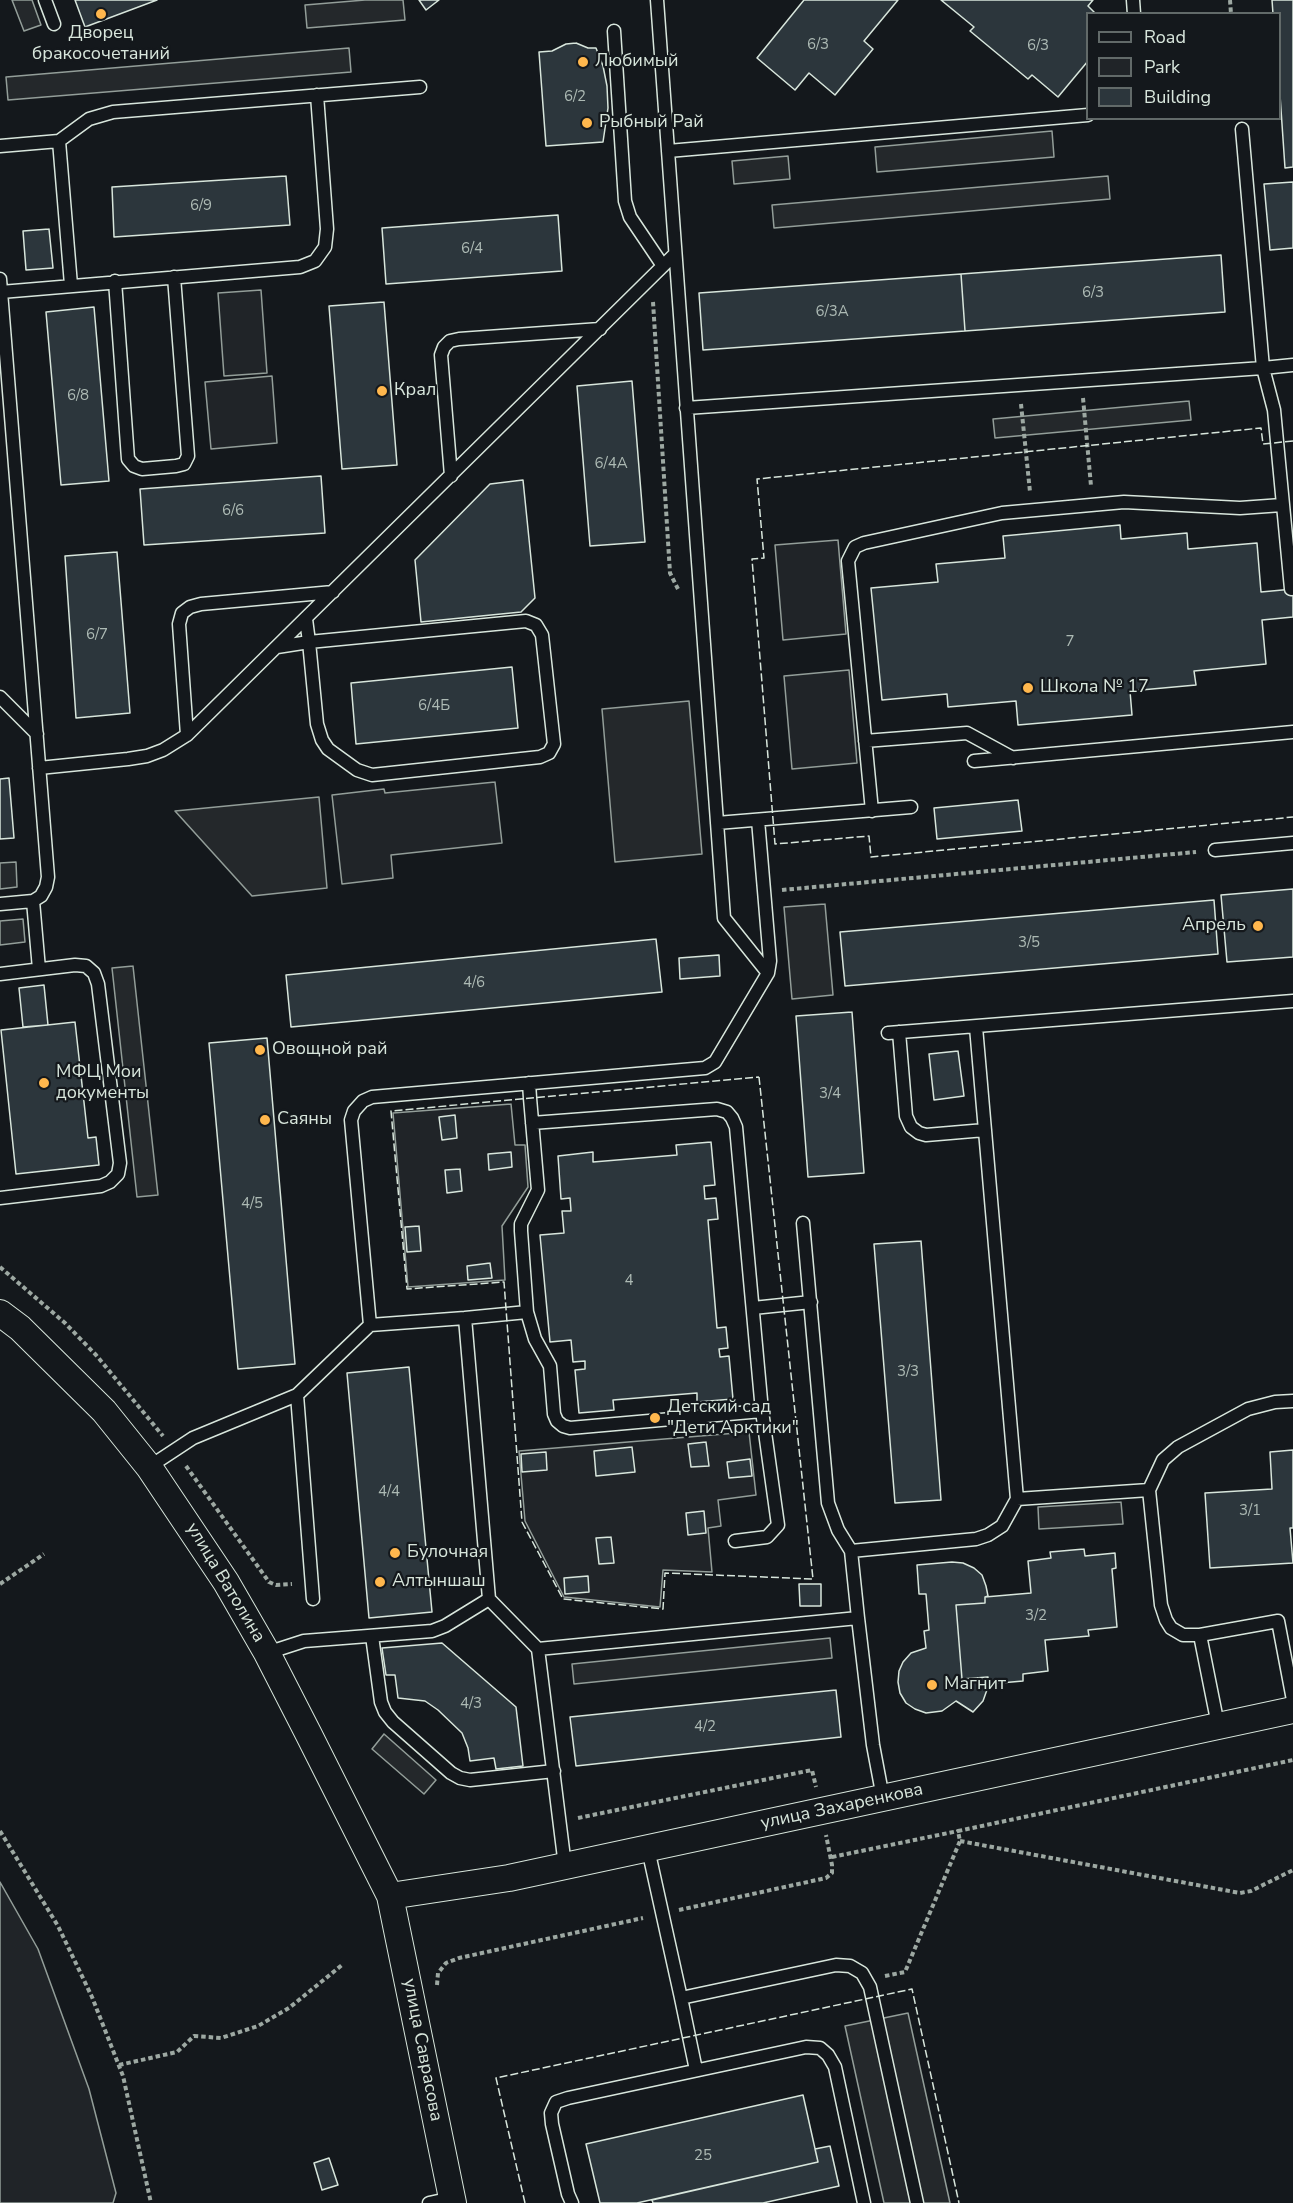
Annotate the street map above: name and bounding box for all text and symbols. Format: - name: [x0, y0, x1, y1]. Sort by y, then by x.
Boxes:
- marker: Дворец бракосочетаний: [94, 7, 108, 21]
- legend: [1086, 12, 1281, 120]
- place label: Дворец бракосочетаний: [32, 23, 170, 66]
- text: Road: [1144, 25, 1186, 49]
- house number: 6/3: [807, 36, 829, 54]
- house number: 6/3: [1027, 37, 1049, 55]
- place label: Любимый: [595, 51, 678, 73]
- marker: Любимый: [576, 55, 590, 69]
- text: Park: [1144, 55, 1180, 79]
- text: Building: [1144, 85, 1211, 109]
- house number: 6/2: [564, 88, 586, 106]
- place label: Рыбный Рай: [599, 112, 704, 134]
- marker: Рыбный Рай: [580, 116, 594, 130]
- house number: 6/9: [190, 197, 212, 215]
- house number: 6/4: [461, 240, 483, 258]
- house number: 6/3: [1082, 284, 1104, 302]
- house number: 6/3А: [815, 303, 849, 321]
- place label: Крал: [394, 380, 436, 402]
- marker: Крал: [375, 384, 389, 398]
- house number: 6/8: [67, 387, 89, 405]
- house number: 6/4А: [594, 455, 628, 473]
- house number: 6/6: [222, 502, 244, 520]
- house number: 6/7: [86, 626, 108, 644]
- house number: 7: [1066, 633, 1074, 651]
- place label: Школа № 17: [1040, 677, 1149, 699]
- marker: Школа № 17: [1021, 681, 1035, 695]
- house number: 6/4Б: [418, 697, 450, 715]
- place label: Апрель: [1182, 915, 1246, 937]
- marker: Апрель: [1251, 919, 1265, 933]
- house number: 3/5: [1018, 934, 1040, 952]
- house number: 4/6: [463, 974, 485, 992]
- place label: Овощной рай: [272, 1039, 387, 1061]
- marker: Овощной рай: [253, 1043, 267, 1057]
- place label: МФЦ Мои документы: [56, 1062, 149, 1104]
- marker: МФЦ Мои документы: [37, 1076, 51, 1090]
- house number: 3/4: [819, 1085, 841, 1103]
- place label: Саяны: [277, 1109, 332, 1131]
- marker: Саяны: [258, 1113, 272, 1127]
- house number: 4/5: [241, 1195, 263, 1213]
- house number: 4: [625, 1272, 633, 1290]
- house number: 3/3: [897, 1363, 919, 1381]
- place label: Детский сад "Дети Арктики": [667, 1397, 799, 1440]
- marker: Детский сад "Дети Арктики": [648, 1411, 662, 1425]
- house number: 4/4: [378, 1483, 400, 1501]
- house number: 3/1: [1239, 1502, 1261, 1520]
- street label: улица Ватолина: [181, 1519, 269, 1647]
- place label: Булочная: [407, 1542, 488, 1564]
- marker: Булочная: [388, 1546, 402, 1560]
- place label: Алтыншаш: [392, 1571, 486, 1593]
- marker: Алтыншаш: [373, 1575, 387, 1589]
- house number: 3/2: [1025, 1607, 1047, 1625]
- place label: Магнит: [944, 1674, 1006, 1696]
- marker: Магнит: [925, 1678, 939, 1692]
- house number: 4/3: [460, 1695, 482, 1713]
- house number: 4/2: [694, 1718, 716, 1736]
- street label: улица Захаренкова: [759, 1779, 925, 1835]
- street label: улица Саврасова: [398, 1977, 446, 2123]
- house number: 25: [694, 2147, 712, 2165]

